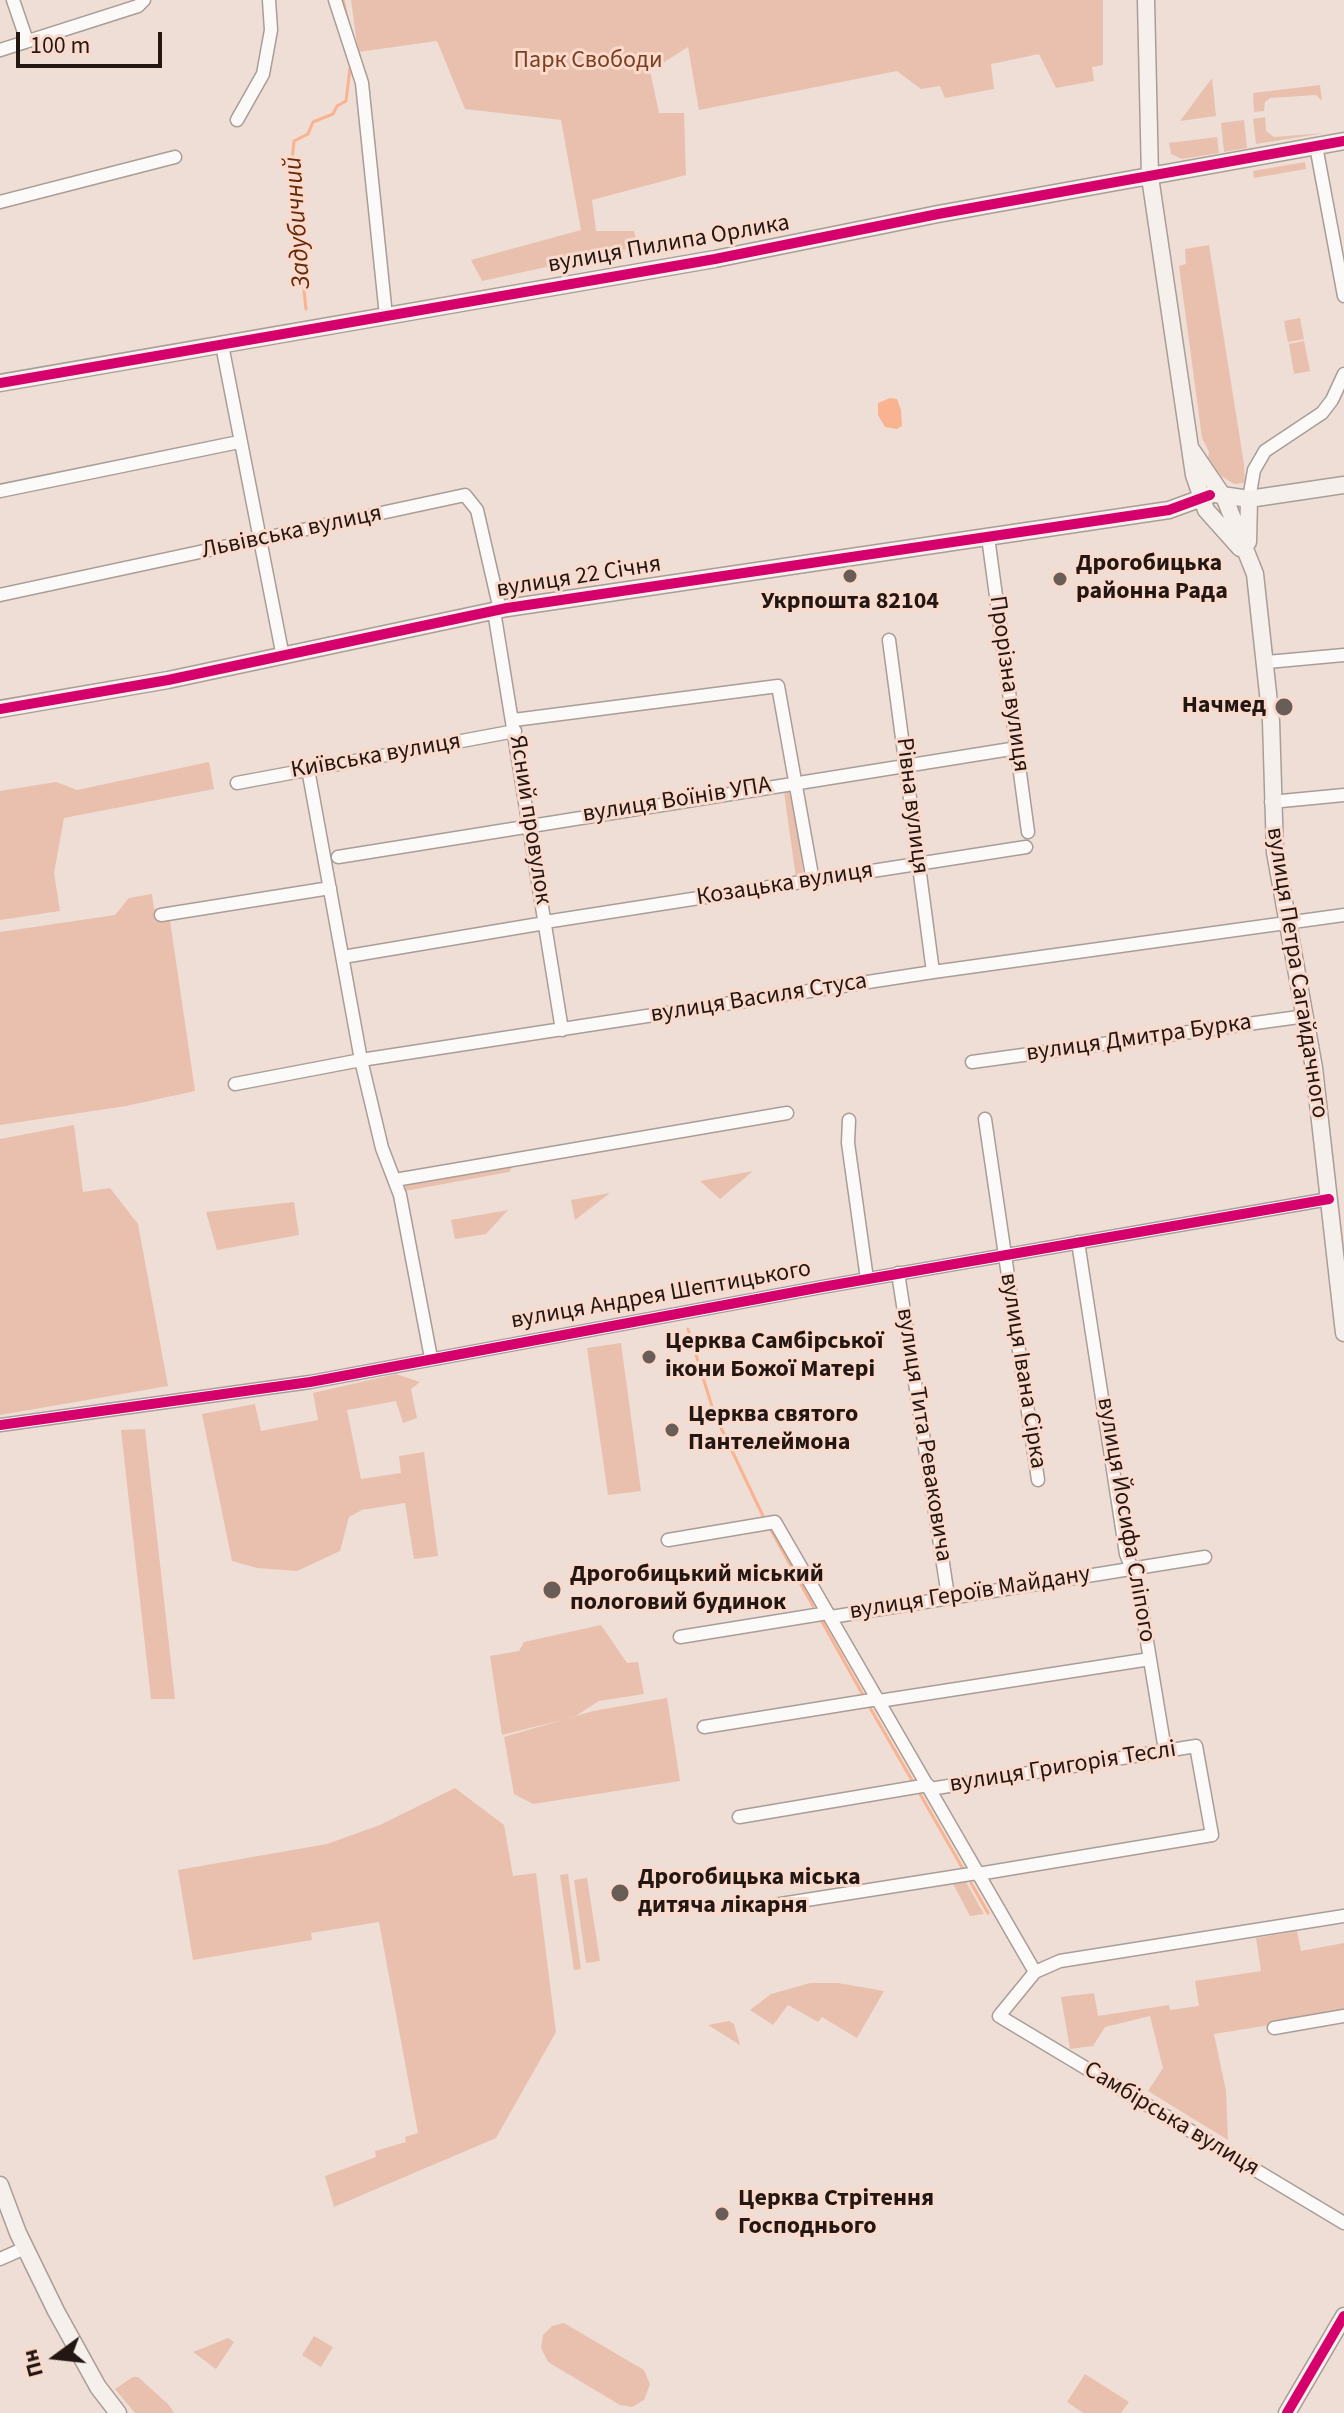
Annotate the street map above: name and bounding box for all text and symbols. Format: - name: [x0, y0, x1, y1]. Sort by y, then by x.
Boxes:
- scale bar: [20, 16, 166, 66]
- text: 100 m: [30, 28, 90, 63]
- park label: Парк Свободи: [514, 48, 662, 76]
- water label: Задубичний: [279, 156, 319, 290]
- street label: вулиця Пилипа Орлика: [546, 210, 792, 280]
- street label: Львівська вулиця: [199, 500, 385, 566]
- street label: вулиця 22 Січня: [495, 551, 663, 605]
- place label: Дрогобицька районна Рада: [1076, 551, 1228, 607]
- marker: Укрпошта 82104: [841, 567, 859, 585]
- marker: Дрогобицька районна Рада: [1051, 570, 1069, 588]
- place label: Укрпошта 82104: [761, 589, 939, 617]
- street label: Прорізна вулиця: [981, 594, 1035, 774]
- place label: Начмед: [1182, 693, 1266, 721]
- marker: Начмед: [1273, 696, 1295, 718]
- street label: Київська вулиця: [289, 728, 463, 786]
- street label: Ясний провулок: [501, 733, 557, 907]
- street label: Рівна вулиця: [888, 736, 934, 876]
- street label: вулиця Воїнів УПА: [581, 772, 773, 830]
- street label: вулиця Петра Сагайдачного: [1259, 825, 1333, 1121]
- street label: Козацька вулиця: [695, 857, 875, 913]
- street label: вулиця Василя Стуса: [649, 968, 869, 1030]
- street label: вулиця Дмитра Бурка: [1025, 1009, 1253, 1069]
- street label: вулиця Андрея Шептицького: [509, 1255, 813, 1337]
- street label: вулиця Івана Сірка: [992, 1271, 1052, 1471]
- street label: вулиця Тита Реваковича: [889, 1306, 957, 1564]
- place label: Церква Самбірської ікони Божої Матері: [665, 1329, 883, 1385]
- marker: Церква Самбірської ікони Божої Матері: [640, 1348, 658, 1366]
- street label: вулиця Йосифа Сліпого: [1089, 1395, 1161, 1645]
- place label: Церква святого Пантелеймона: [688, 1402, 858, 1458]
- marker: Церква святого Пантелеймона: [663, 1421, 681, 1439]
- street label: вулиця Героїв Майдану: [848, 1561, 1092, 1627]
- place label: Дрогобицький міський пологовий будинок: [570, 1562, 824, 1618]
- marker: Дрогобицький міський пологовий будинок: [541, 1579, 563, 1601]
- street label: вулиця Григорія Теслі: [948, 1736, 1178, 1800]
- place label: Дрогобицька міська дитяча лікарня: [638, 1865, 861, 1921]
- marker: Дрогобицька міська дитяча лікарня: [609, 1882, 631, 1904]
- street label: Самбірська вулиця: [1078, 2056, 1264, 2184]
- place label: Церква Стрітення Господнього: [738, 2186, 934, 2242]
- marker: Церква Стрітення Господнього: [713, 2205, 731, 2223]
- north arrow: [16, 2317, 96, 2397]
- text: Пн: [14, 2346, 52, 2381]

